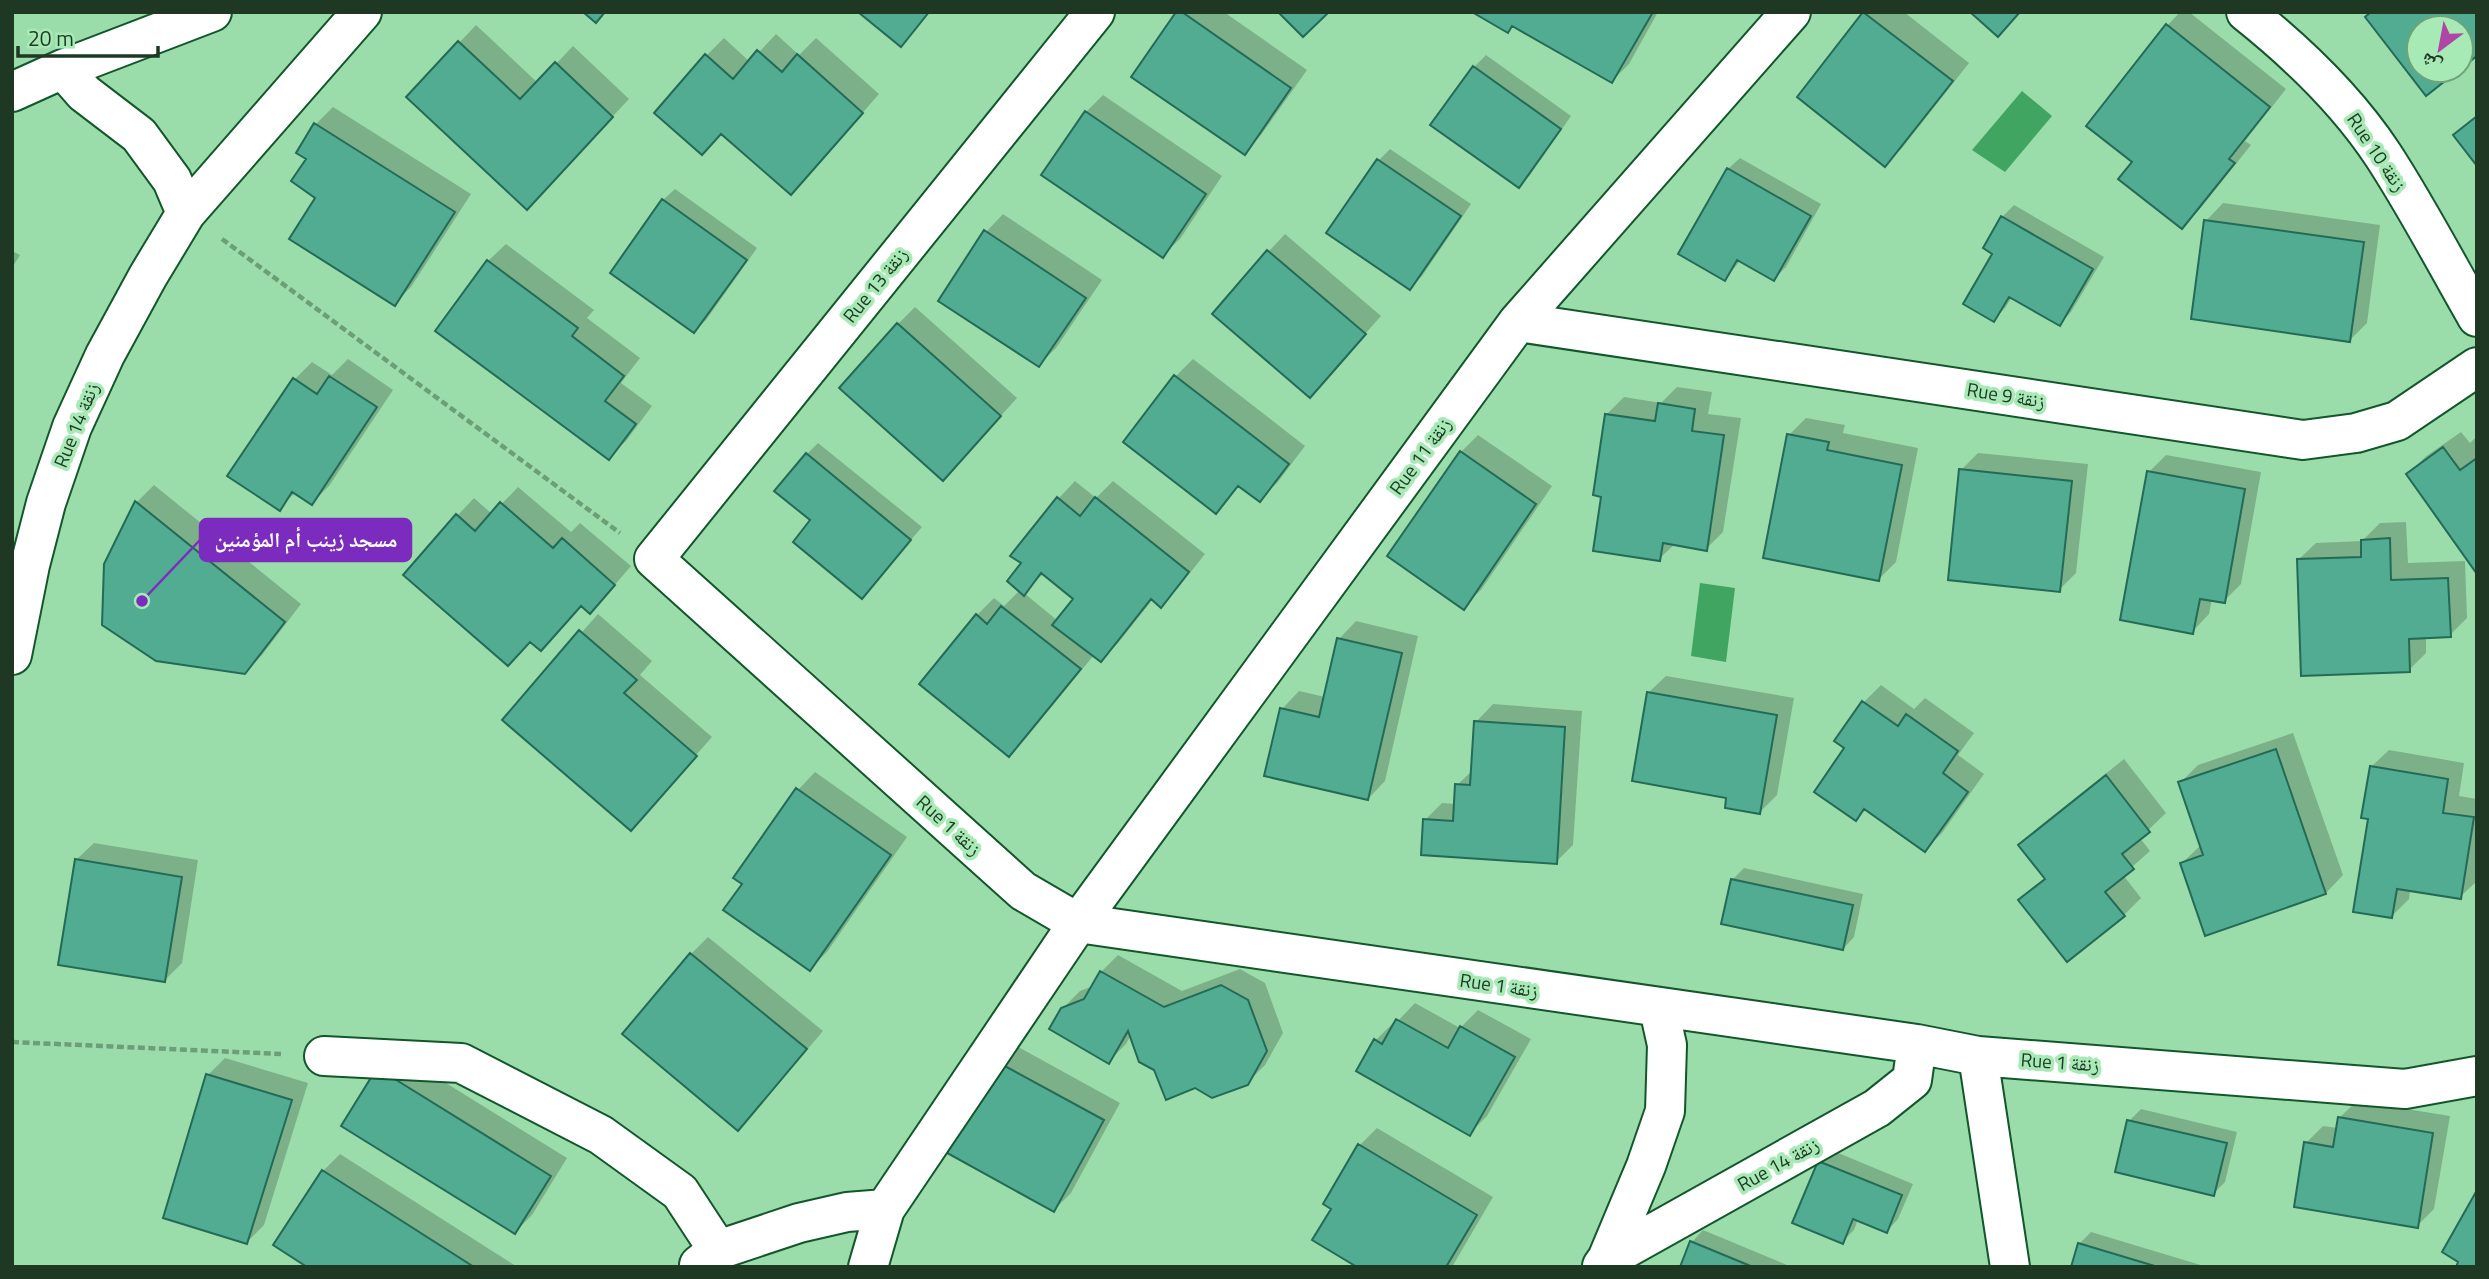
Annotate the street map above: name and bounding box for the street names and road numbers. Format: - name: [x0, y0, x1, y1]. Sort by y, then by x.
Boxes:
- street label: Rue 10 زنقة: [2340, 107, 2414, 197]
- street label: Rue 13 زنقة: [835, 241, 914, 329]
- street label: Rue 9 زنقة: [1965, 374, 2047, 415]
- street label: Rue 14 زنقة: [45, 378, 106, 472]
- street label: Rue 11 زنقة: [1382, 411, 1458, 500]
- street label: Rue 1 زنقة: [910, 787, 988, 862]
- street label: Rue 1 زنقة: [1458, 965, 1540, 1004]
- street label: Rue 1 زنقة: [2020, 1044, 2100, 1079]
- street label: Rue 14 زنقة: [1732, 1129, 1824, 1198]

